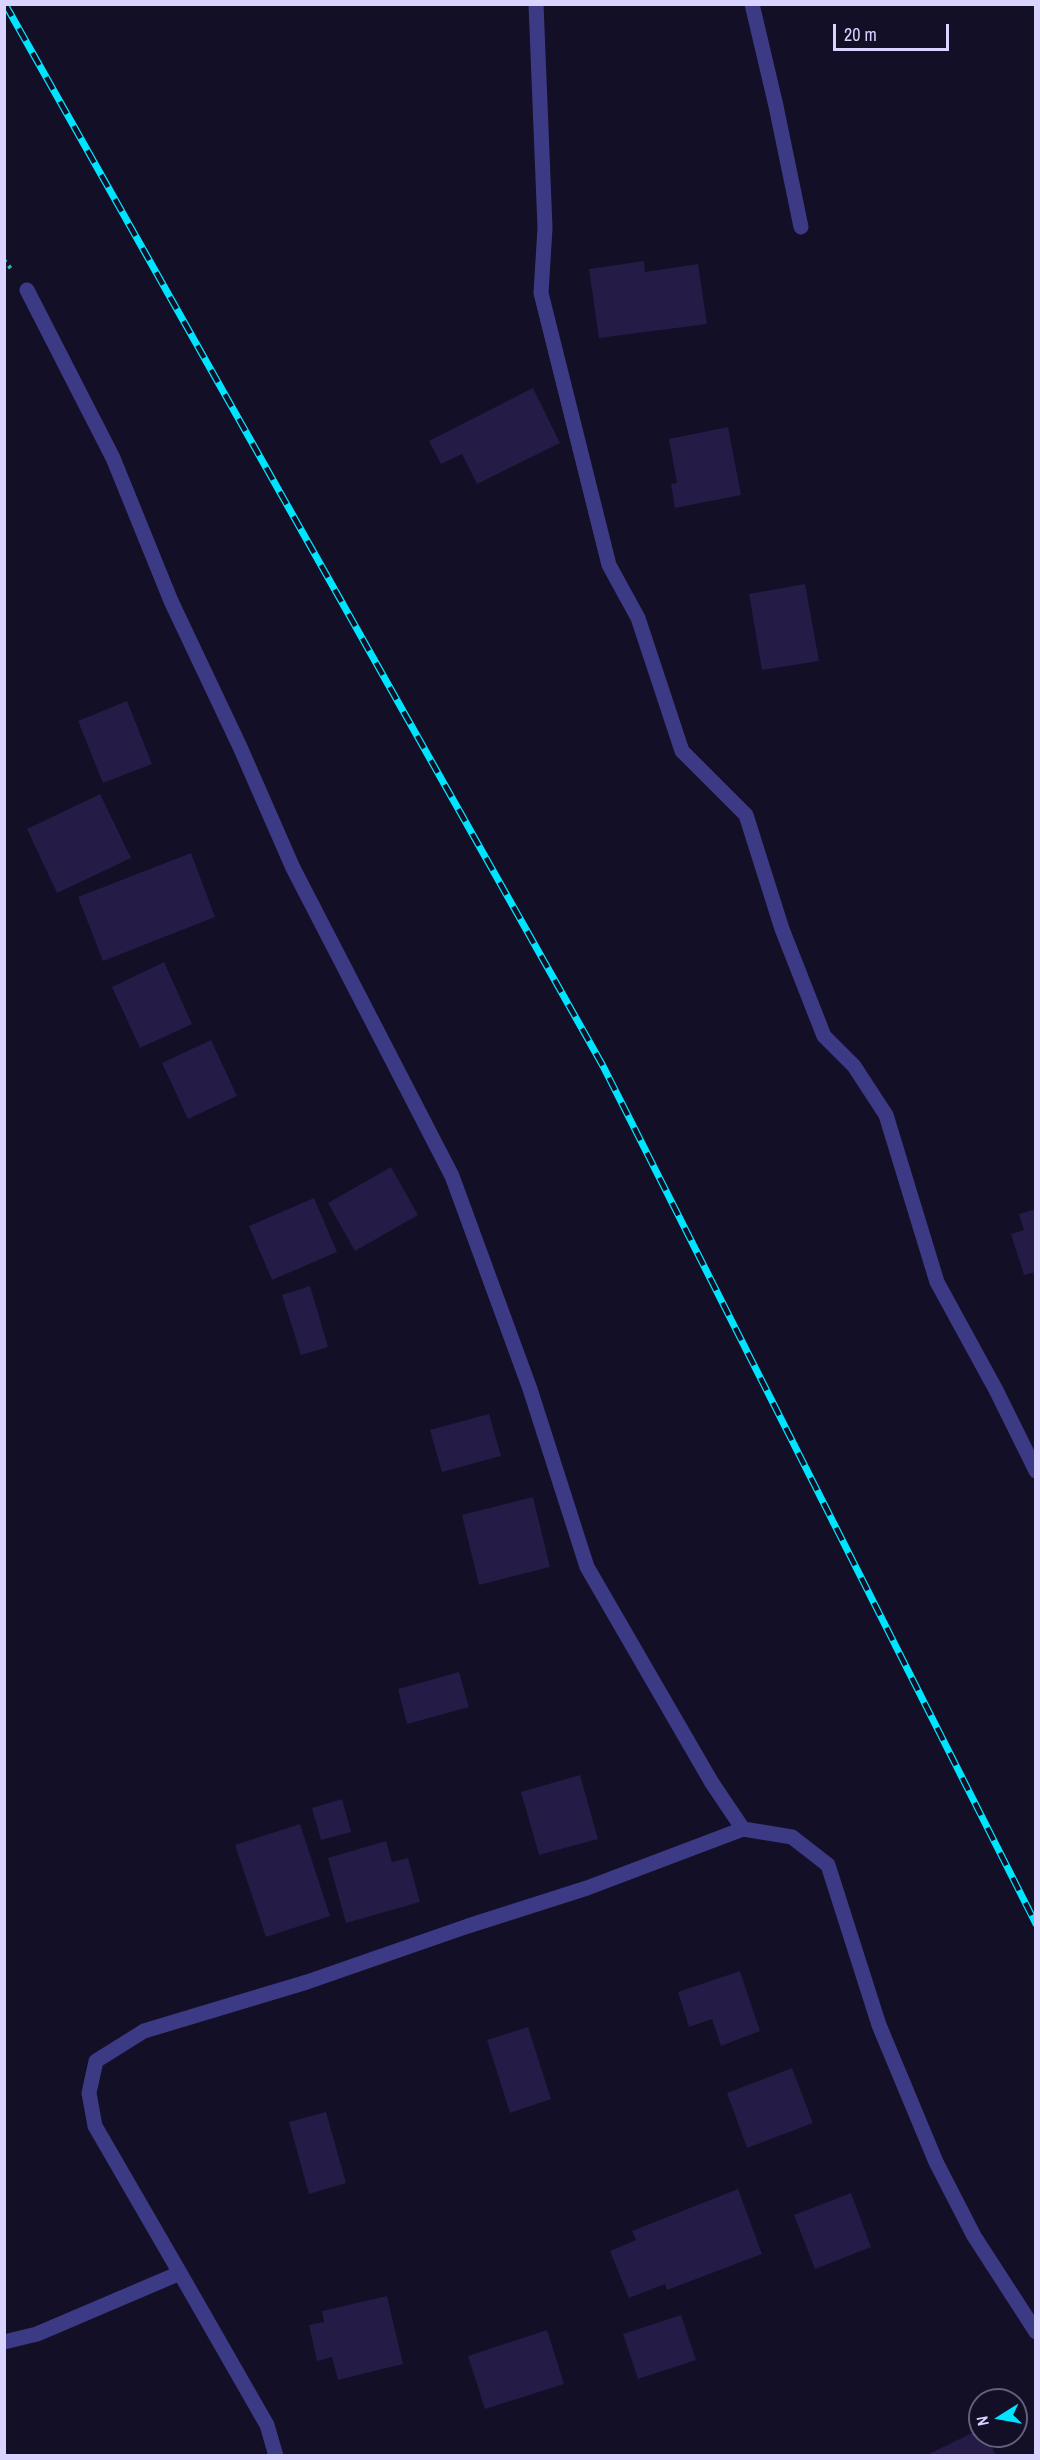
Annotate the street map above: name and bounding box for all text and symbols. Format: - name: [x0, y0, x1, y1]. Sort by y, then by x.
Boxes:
- scale bar: [836, 12, 952, 50]
- text: 20 m: [844, 22, 877, 47]
- north arrow: [968, 2388, 1028, 2448]
- text: N: [971, 2414, 994, 2428]

